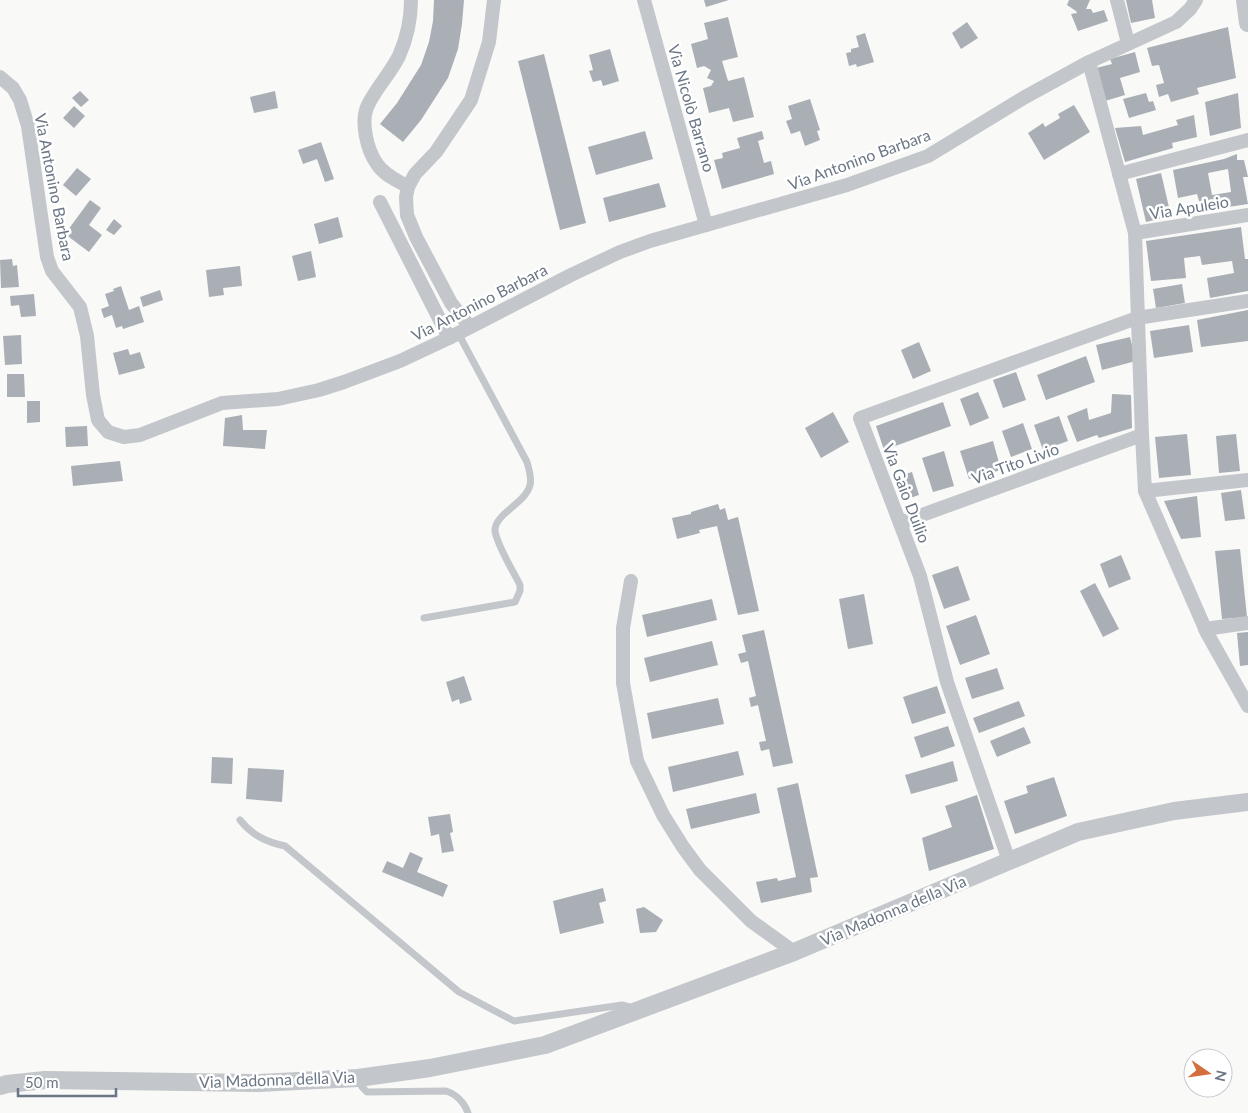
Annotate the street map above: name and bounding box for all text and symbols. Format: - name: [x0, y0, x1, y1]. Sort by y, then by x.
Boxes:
- street label: Via Nicolò Barrano: [665, 42, 719, 174]
- street label: Via Antonino Barbara: [31, 112, 79, 262]
- street label: Via Antonino Barbara: [785, 124, 933, 194]
- street label: Via Apuleio: [1148, 191, 1230, 223]
- street label: Via Antonino Barbara: [408, 259, 550, 345]
- street label: Via Tito Livio: [969, 438, 1061, 488]
- street label: Via Gaio Duilio: [879, 441, 935, 545]
- street label: Via Madonna della Via: [817, 871, 969, 949]
- north arrow: [1183, 1048, 1233, 1098]
- scale bar: [18, 1066, 115, 1098]
- street label: Via Madonna della Via: [199, 1067, 355, 1091]
- text: N: [1212, 1069, 1231, 1083]
- text: 50 m: [25, 1073, 59, 1091]

